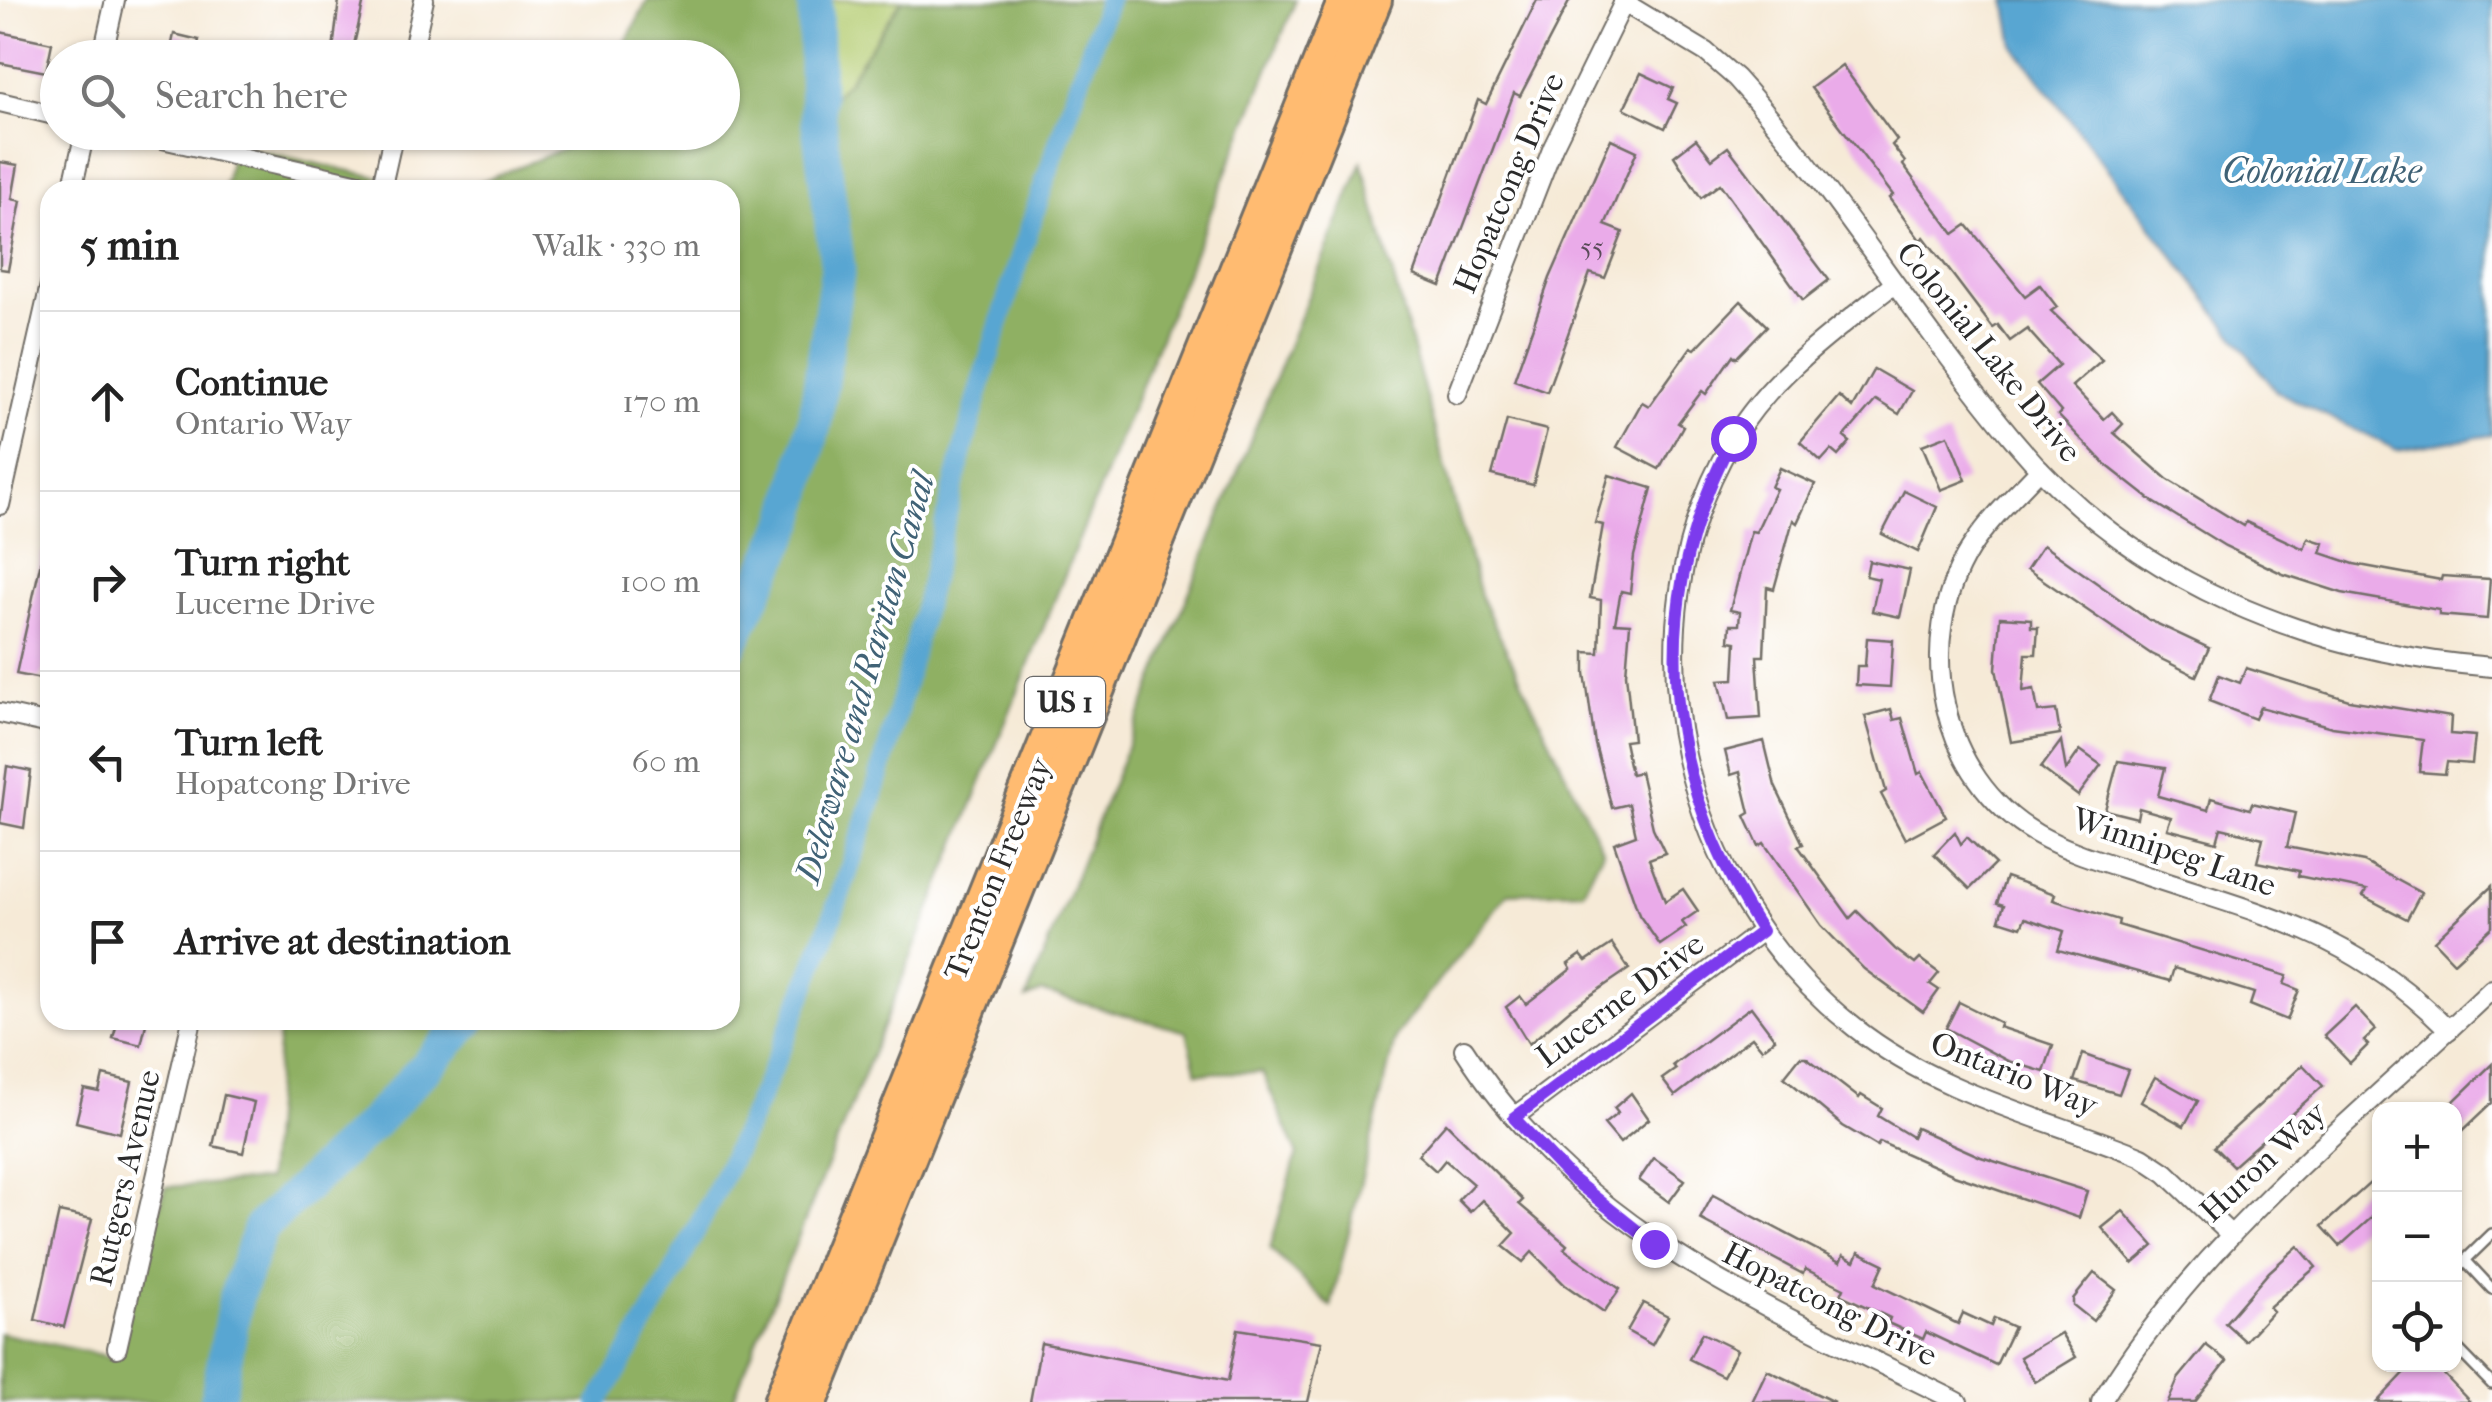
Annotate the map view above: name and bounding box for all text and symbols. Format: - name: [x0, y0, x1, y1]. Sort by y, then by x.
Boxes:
- search box: [40, 40, 740, 150]
- street label: Hopatcong Drive: [1446, 67, 1572, 299]
- icon: search: [75, 68, 130, 123]
- text: Search here: [155, 73, 348, 118]
- water label: Colonial Lake: [2223, 151, 2422, 192]
- text: 5 min: [80, 221, 179, 270]
- text: Walk · 330 m: [533, 227, 700, 264]
- house number: 55: [1580, 230, 1604, 263]
- street label: Colonial Lake Drive: [1889, 235, 2089, 469]
- text: Continue: [175, 360, 328, 405]
- icon: ahead: [80, 374, 135, 429]
- text: 170 m: [622, 383, 700, 420]
- text: Ontario Way: [175, 405, 351, 442]
- route start: [1711, 416, 1757, 462]
- water label: Delaware and Raritan Canal: [786, 465, 944, 889]
- text: Turn right: [175, 540, 350, 585]
- icon: right: [80, 554, 135, 609]
- text: 100 m: [620, 563, 700, 600]
- text: Lucerne Drive: [175, 585, 375, 622]
- road number: US 1: [1025, 677, 1105, 727]
- text: Turn left: [175, 720, 323, 765]
- icon: left: [80, 734, 135, 789]
- text: 60 m: [632, 743, 700, 780]
- street label: Trenton Freeway: [937, 751, 1060, 986]
- text: Hopatcong Drive: [175, 765, 411, 802]
- street label: Winnipeg Lane: [2066, 800, 2281, 904]
- icon: arrive: [80, 914, 135, 969]
- text: Arrive at destination: [175, 919, 511, 964]
- street label: Lucerne Drive: [1529, 925, 1711, 1075]
- street label: Ontario Way: [1925, 1024, 2104, 1125]
- street label: Rutgers Avenue: [82, 1066, 168, 1290]
- street label: Huron Way: [2192, 1094, 2334, 1230]
- map controls: [2372, 1102, 2462, 1372]
- button: +: [2372, 1102, 2462, 1192]
- button: −: [2372, 1192, 2462, 1282]
- route end: [1632, 1222, 1678, 1268]
- street label: Hopatcong Drive: [1717, 1234, 1943, 1374]
- button: locate: [2372, 1282, 2462, 1372]

